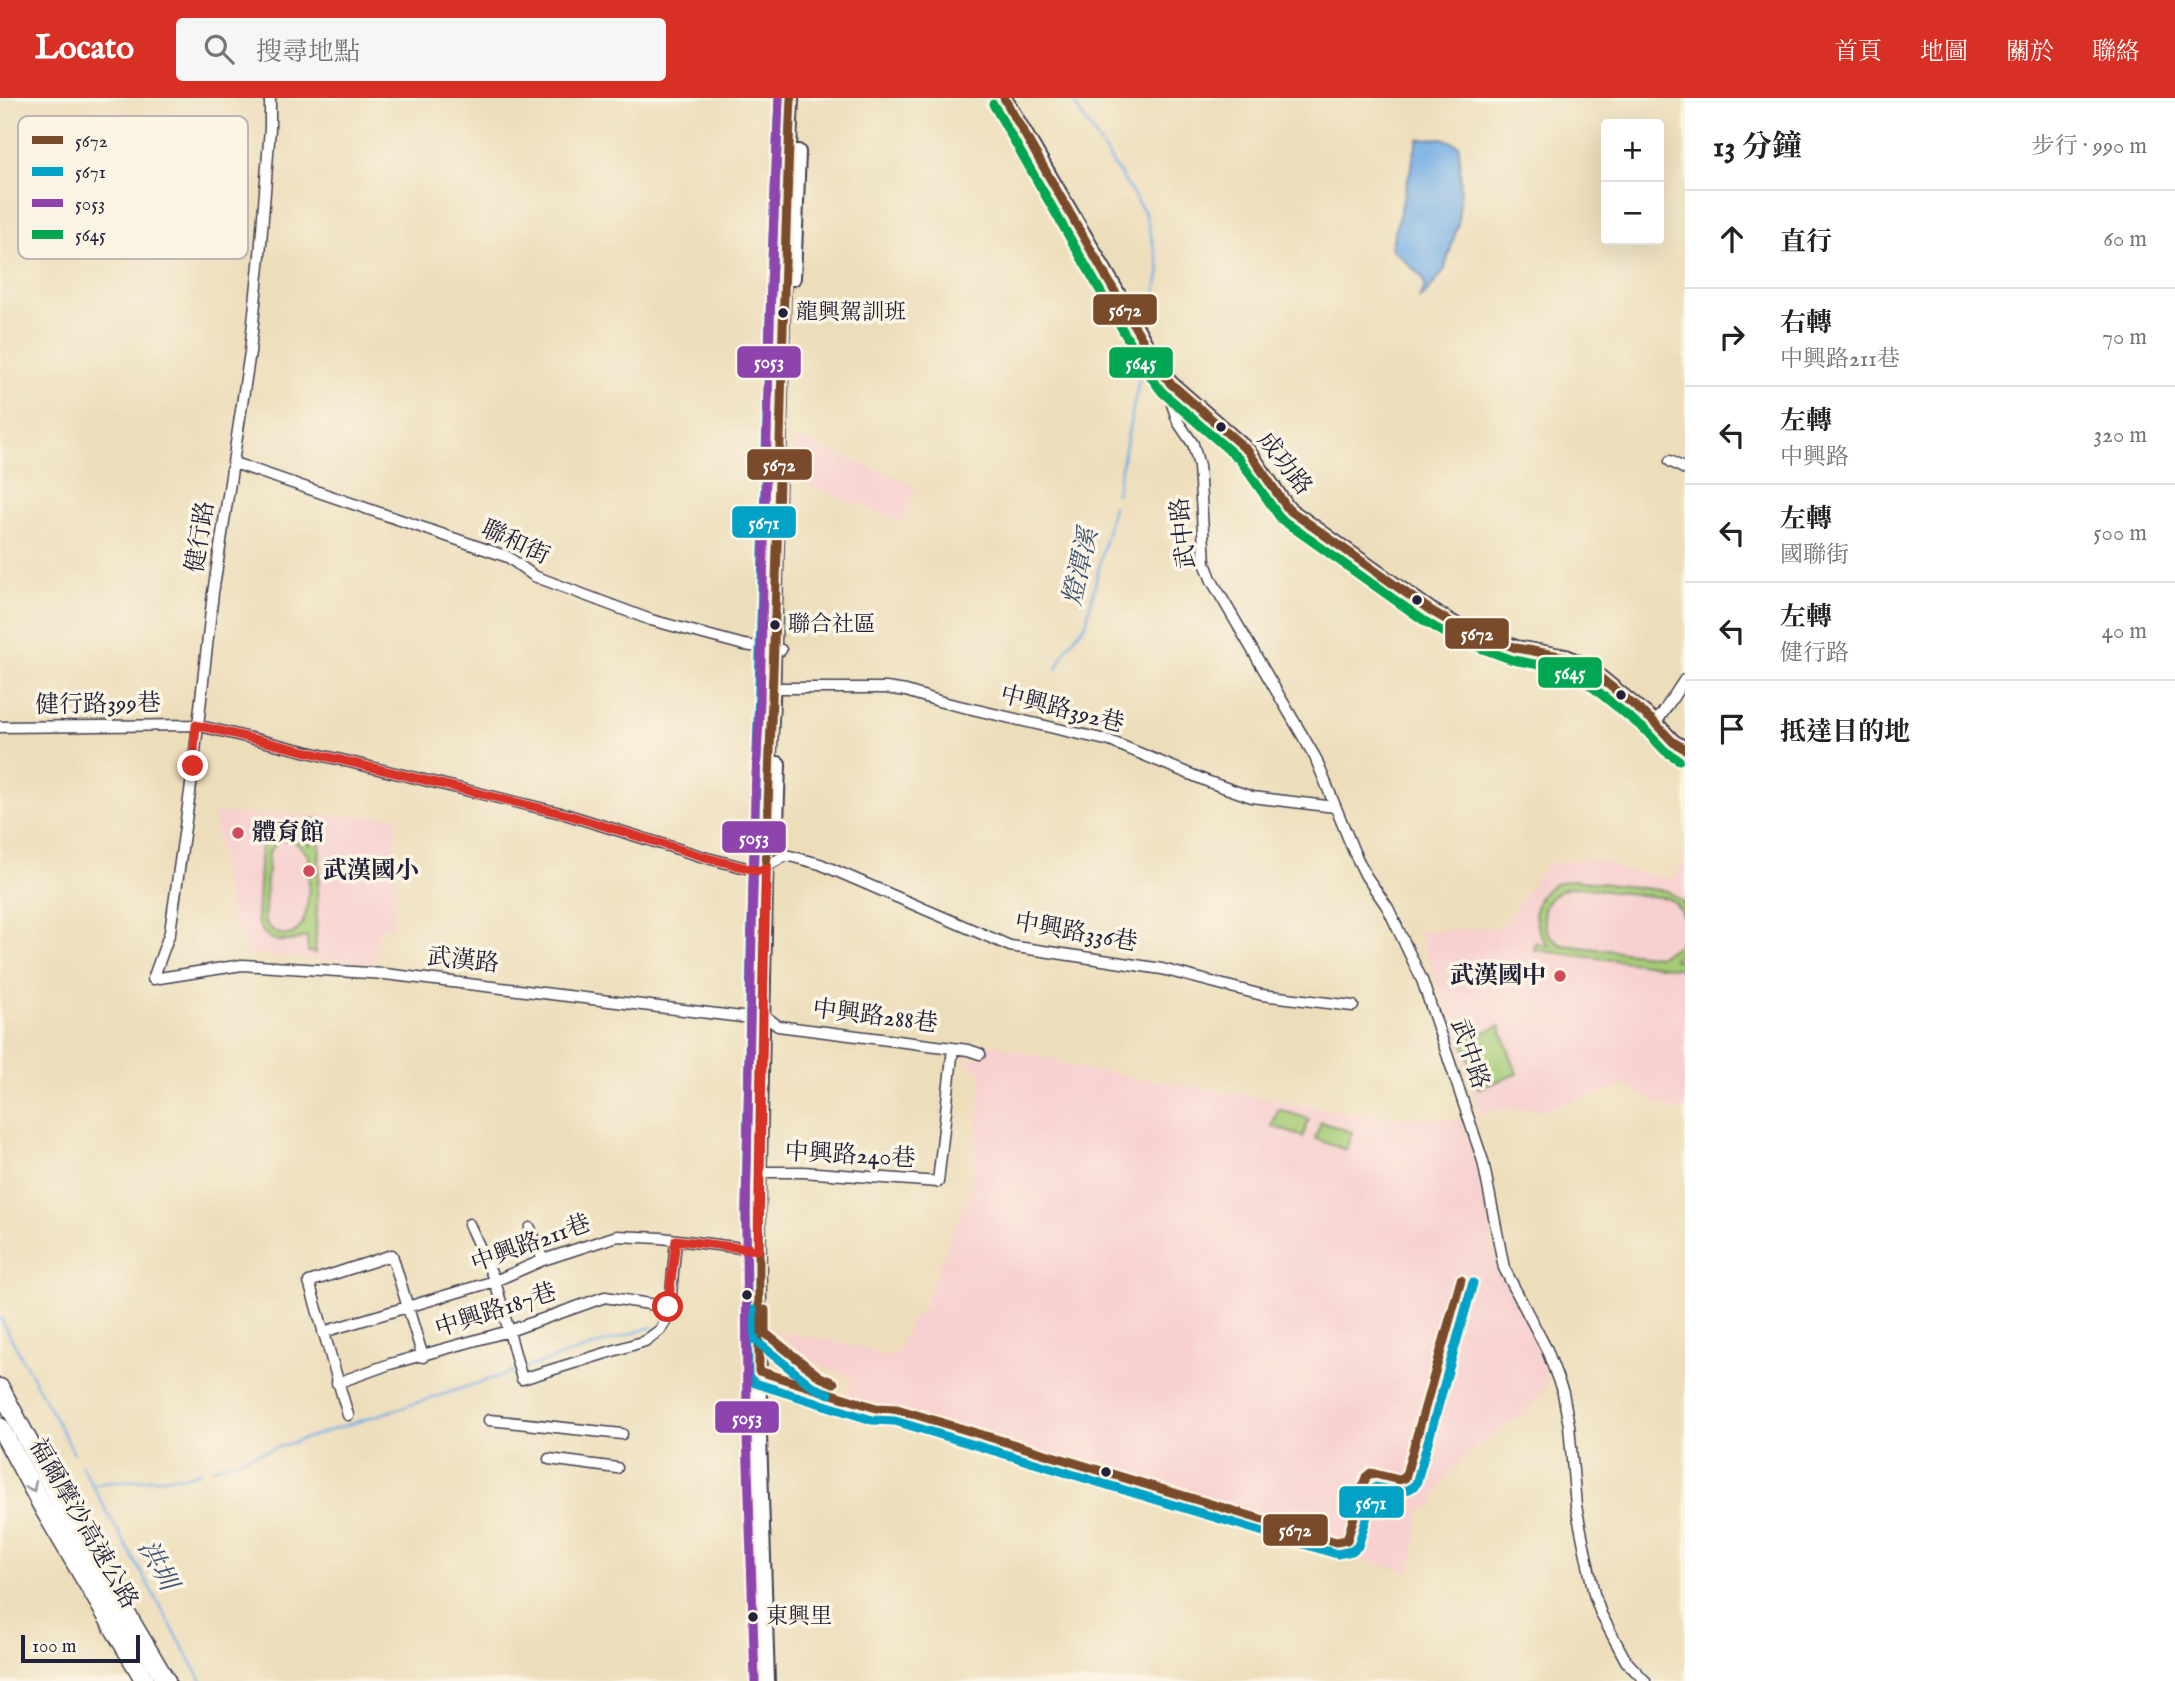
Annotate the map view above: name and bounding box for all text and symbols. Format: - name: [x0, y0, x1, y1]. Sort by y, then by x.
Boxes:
- search box: [176, 18, 666, 81]
- text: Locato: [35, 28, 134, 70]
- icon: search: [200, 30, 238, 68]
- text: 搜尋地點: [256, 36, 360, 69]
- text: 首頁: [1834, 37, 1882, 68]
- text: 地圖: [1920, 37, 1968, 68]
- text: 關於: [2006, 37, 2054, 68]
- text: 聯絡: [2092, 37, 2140, 68]
- legend: [18, 116, 248, 259]
- map controls: [1601, 119, 1664, 245]
- button: +: [1601, 119, 1664, 182]
- text: 13 分鐘: [1713, 129, 1802, 167]
- text: 5672: [75, 130, 108, 154]
- text: 步行 · 990 m: [2032, 132, 2147, 161]
- text: 5671: [75, 161, 106, 185]
- button: −: [1601, 182, 1664, 245]
- text: 5053: [75, 193, 105, 217]
- icon: ahead: [1713, 220, 1751, 258]
- text: 5645: [75, 224, 106, 248]
- text: 60 m: [2103, 225, 2147, 254]
- text: 直行: [1780, 226, 1832, 259]
- line badge: 5672: [1092, 293, 1158, 326]
- place label: 龍興駕訓班: [796, 299, 906, 327]
- text: 5672: [1109, 299, 1141, 323]
- marker: 龍興駕訓班: [776, 306, 790, 320]
- text: 右轉: [1780, 307, 1832, 340]
- icon: right: [1713, 318, 1751, 356]
- text: 70 m: [2102, 323, 2147, 352]
- line badge: 5053: [736, 345, 802, 379]
- text: 中興路211巷: [1780, 345, 1900, 374]
- line badge: 5645: [1108, 346, 1174, 379]
- text: 5053: [754, 351, 784, 375]
- text: 5645: [1126, 352, 1157, 376]
- text: 左轉: [1780, 405, 1832, 438]
- icon: left: [1713, 416, 1751, 454]
- unlabelled marker: [1214, 420, 1228, 434]
- text: 320 m: [2094, 421, 2147, 450]
- street label: 成功路: [1250, 426, 1318, 502]
- text: 中興路: [1780, 443, 1849, 472]
- line badge: 5672: [746, 448, 813, 481]
- text: 5672: [763, 454, 795, 478]
- street label: 武中路: [1165, 496, 1203, 570]
- street label: 健行路: [180, 499, 222, 575]
- text: 左轉: [1780, 503, 1832, 536]
- line badge: 5671: [731, 505, 797, 539]
- text: 5671: [749, 512, 779, 536]
- street label: 聯和街: [476, 514, 554, 572]
- icon: left: [1713, 514, 1751, 552]
- text: 500 m: [2093, 519, 2147, 548]
- water label: 燈潭溪: [1056, 522, 1107, 609]
- text: 國聯街: [1780, 541, 1849, 570]
- unlabelled marker: [1410, 593, 1424, 607]
- text: 左轉: [1780, 601, 1832, 634]
- place label: 聯合社區: [788, 611, 876, 639]
- icon: left: [1713, 612, 1751, 650]
- line badge: 5672: [1444, 617, 1510, 650]
- text: 40 m: [2102, 617, 2147, 646]
- marker: 聯合社區: [768, 618, 782, 632]
- text: 5672: [1461, 623, 1493, 647]
- text: 健行路: [1780, 639, 1849, 668]
- line badge: 5645: [1537, 656, 1603, 689]
- text: 5645: [1555, 662, 1586, 686]
- street label: 中興路392巷: [997, 680, 1127, 740]
- street label: 健行路399巷: [35, 688, 161, 722]
- unlabelled marker: [1614, 688, 1628, 702]
- icon: arrive: [1713, 710, 1751, 748]
- text: 抵達目的地: [1780, 716, 1910, 749]
- route end: [177, 750, 208, 781]
- place label: 體育館: [252, 818, 324, 849]
- line badge: 5053: [721, 820, 787, 854]
- marker: 體育館: [230, 825, 246, 841]
- text: 5053: [739, 827, 769, 851]
- place label: 武漢國小: [323, 856, 419, 887]
- marker: 武漢國小: [301, 863, 317, 879]
- street label: 中興路336巷: [1012, 907, 1140, 959]
- street label: 武漢路: [426, 942, 500, 980]
- place label: 武漢國中: [1450, 961, 1546, 992]
- marker: 武漢國中: [1552, 968, 1568, 984]
- street label: 中興路288巷: [811, 994, 939, 1040]
- street label: 武中路: [1443, 1015, 1495, 1093]
- street label: 中興路240巷: [784, 1137, 916, 1175]
- street label: 中興路211巷: [467, 1208, 595, 1280]
- street label: 中興路187巷: [431, 1277, 561, 1345]
- unlabelled marker: [740, 1288, 754, 1302]
- route start: [652, 1291, 683, 1322]
- line badge: 5053: [714, 1400, 780, 1434]
- text: 5053: [732, 1407, 762, 1431]
- street label: 福爾摩沙高速公路: [22, 1433, 144, 1615]
- unlabelled marker: [1099, 1465, 1113, 1479]
- one-way arrow: [24, 1480, 37, 1492]
- line badge: 5671: [1338, 1485, 1405, 1519]
- text: 5671: [1356, 1492, 1386, 1516]
- line badge: 5672: [1262, 1513, 1329, 1547]
- text: 5672: [1279, 1519, 1311, 1543]
- water label: 洪圳: [130, 1534, 186, 1599]
- place label: 東興里: [766, 1603, 832, 1631]
- marker: 東興里: [746, 1610, 760, 1624]
- scale bar: [21, 1632, 140, 1664]
- text: 100 m: [32, 1635, 76, 1659]

